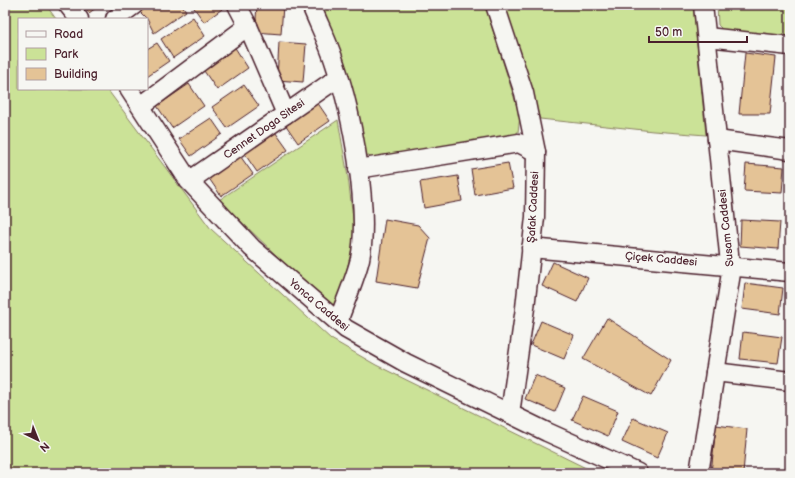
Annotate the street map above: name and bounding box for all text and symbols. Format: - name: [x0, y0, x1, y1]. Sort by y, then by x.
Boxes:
- legend: [18, 18, 148, 90]
- scale bar: [649, 18, 747, 44]
- text: 50 m: [655, 25, 682, 40]
- text: Road: [54, 27, 83, 42]
- text: Park: [54, 47, 78, 62]
- text: Building: [54, 67, 98, 82]
- street label: Cennet Doga Sitesi: [221, 96, 307, 162]
- street label: Şafak Caddesi: [525, 171, 541, 243]
- street label: Susam Caddesi: [715, 189, 737, 267]
- street label: Çiçek Caddesi: [624, 249, 698, 269]
- street label: Yonca Caddesi: [286, 276, 352, 334]
- north arrow: [18, 420, 58, 460]
- text: N: [37, 439, 52, 455]

